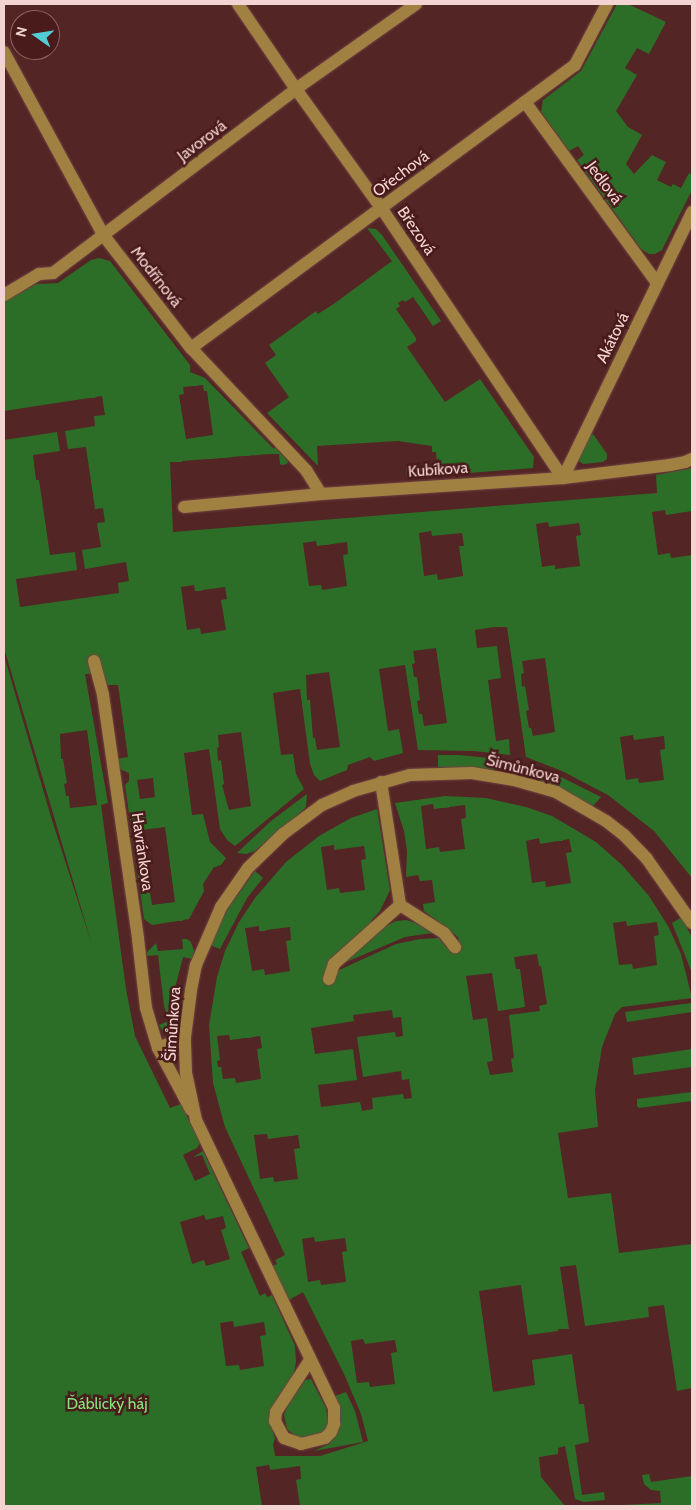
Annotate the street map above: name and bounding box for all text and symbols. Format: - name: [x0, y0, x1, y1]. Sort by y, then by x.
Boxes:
- north arrow: [10, 10, 60, 60]
- text: N: [11, 25, 31, 39]
- street label: Javorová: [174, 116, 230, 166]
- street label: Ořechová: [369, 147, 433, 201]
- street label: Jedlová: [582, 158, 626, 208]
- street label: Březová: [393, 203, 439, 259]
- street label: Modřínová: [126, 243, 186, 311]
- street label: Akátová: [593, 310, 633, 366]
- street label: Kubíkova: [407, 458, 469, 482]
- street label: Šimůnkova: [484, 751, 562, 787]
- street label: Havránkova: [127, 812, 157, 892]
- street label: Šimůnkova: [161, 986, 185, 1062]
- park label: Ďáblický háj: [66, 1394, 148, 1414]

